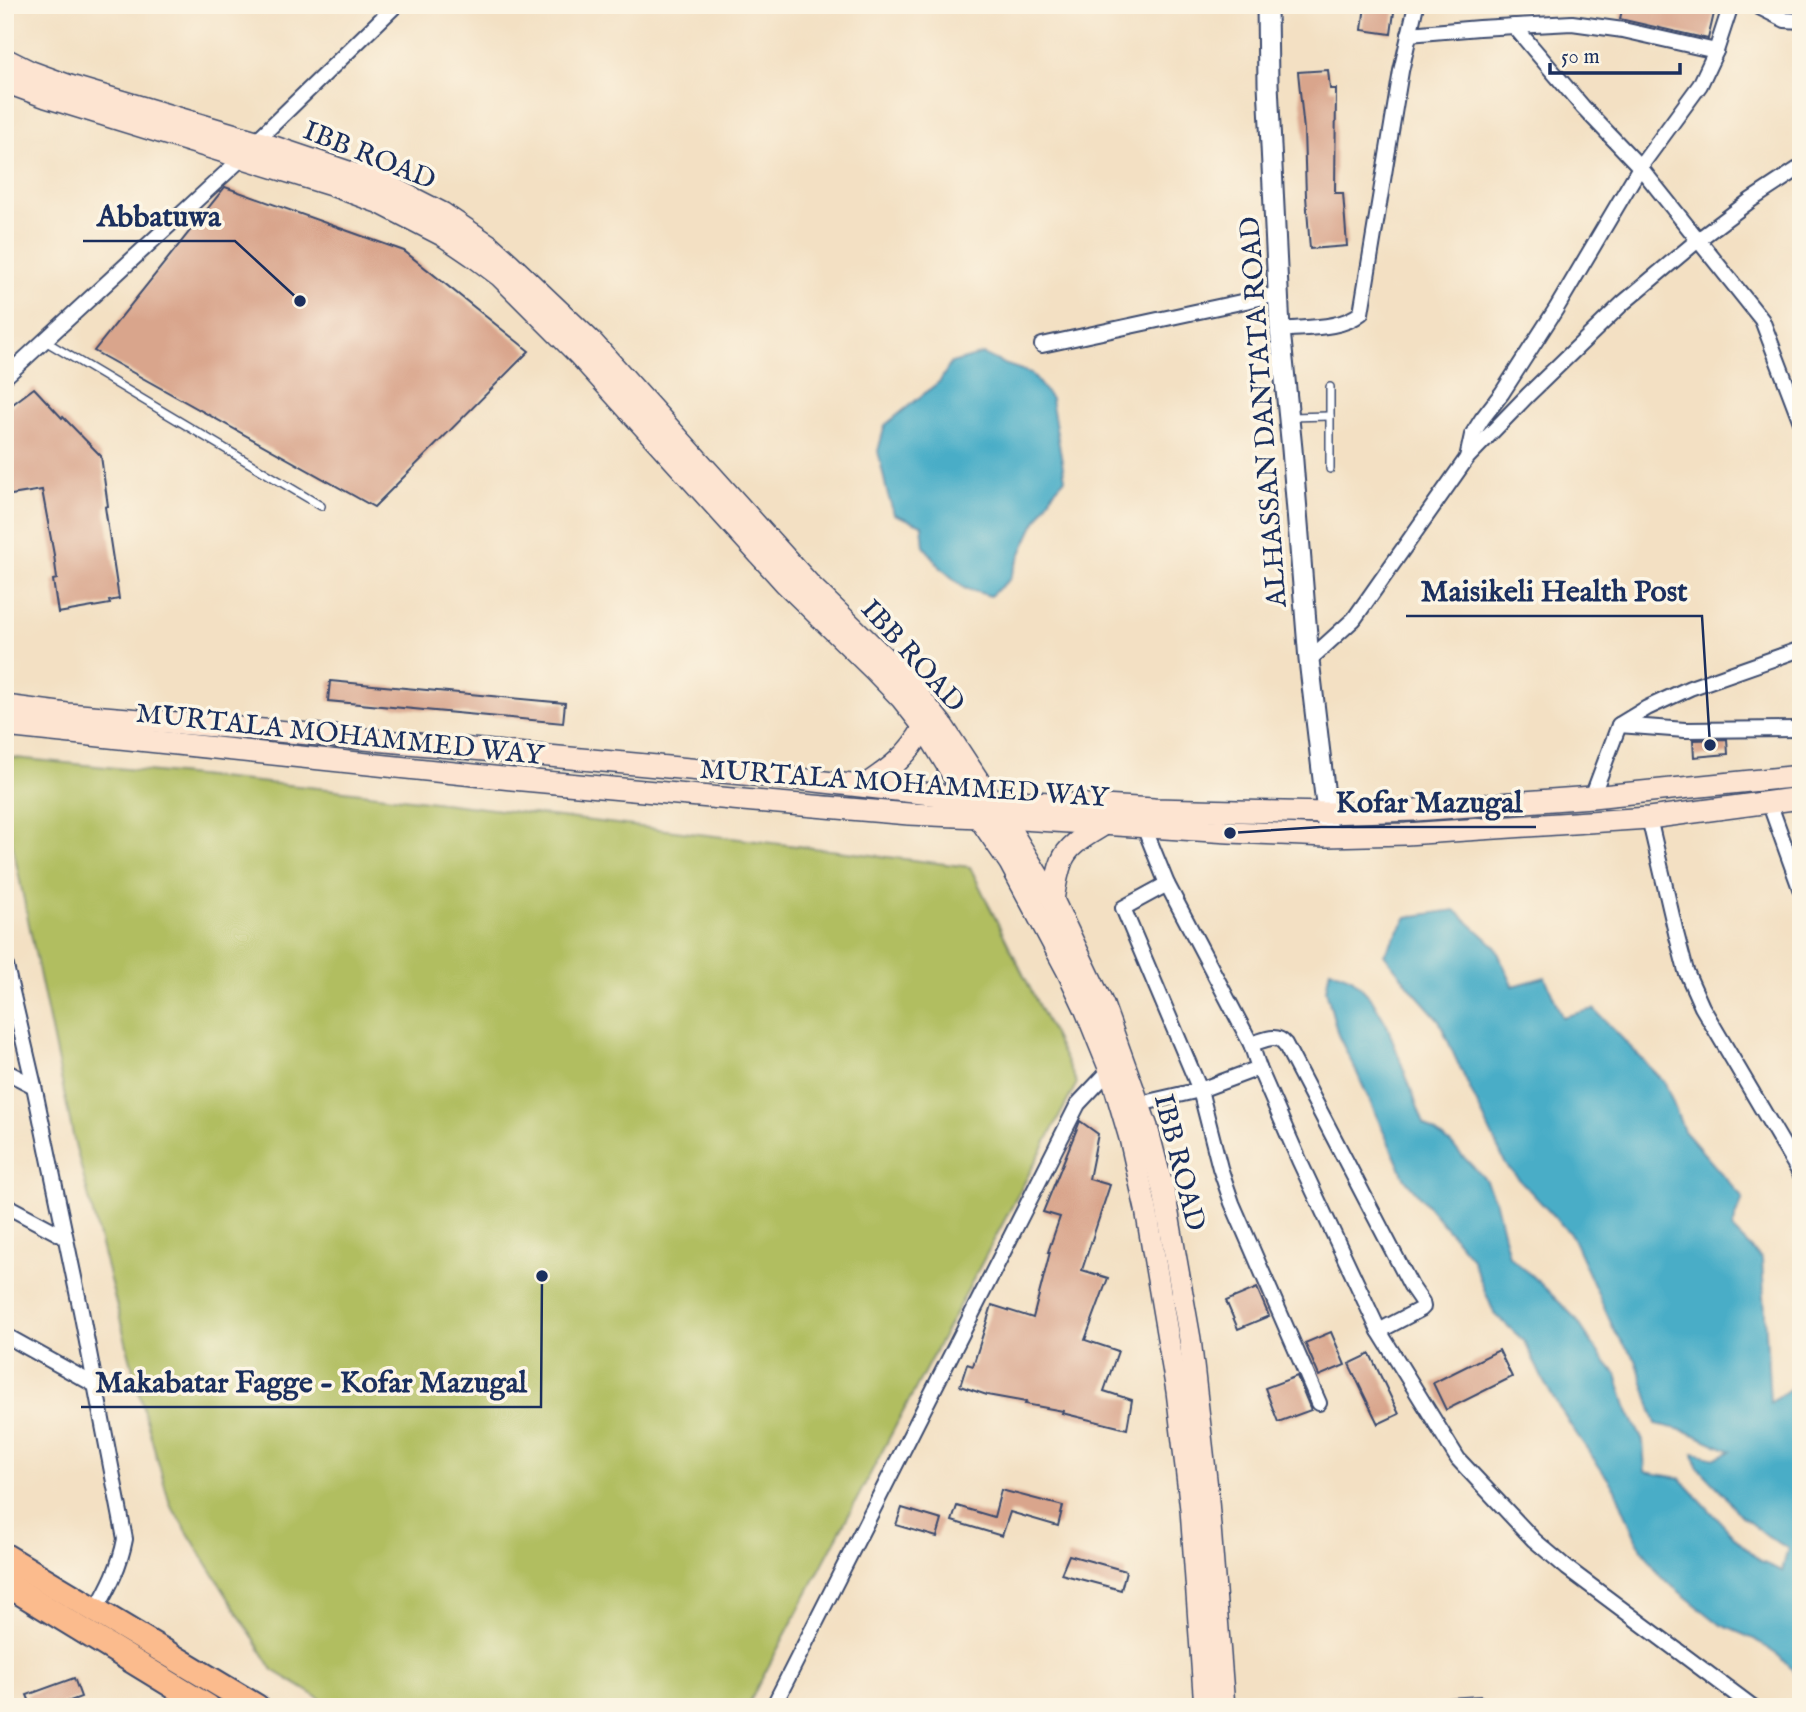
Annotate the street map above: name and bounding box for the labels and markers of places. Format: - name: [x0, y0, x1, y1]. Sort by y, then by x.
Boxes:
- callout: Abbatuwa: [83, 190, 235, 241]
- callout: Maisikeli Health Post: [1406, 565, 1702, 616]
- callout: Kofar Mazugal: [1321, 776, 1536, 827]
- callout: Makabatar Fagge - Kofar Mazugal: [81, 1356, 541, 1407]

